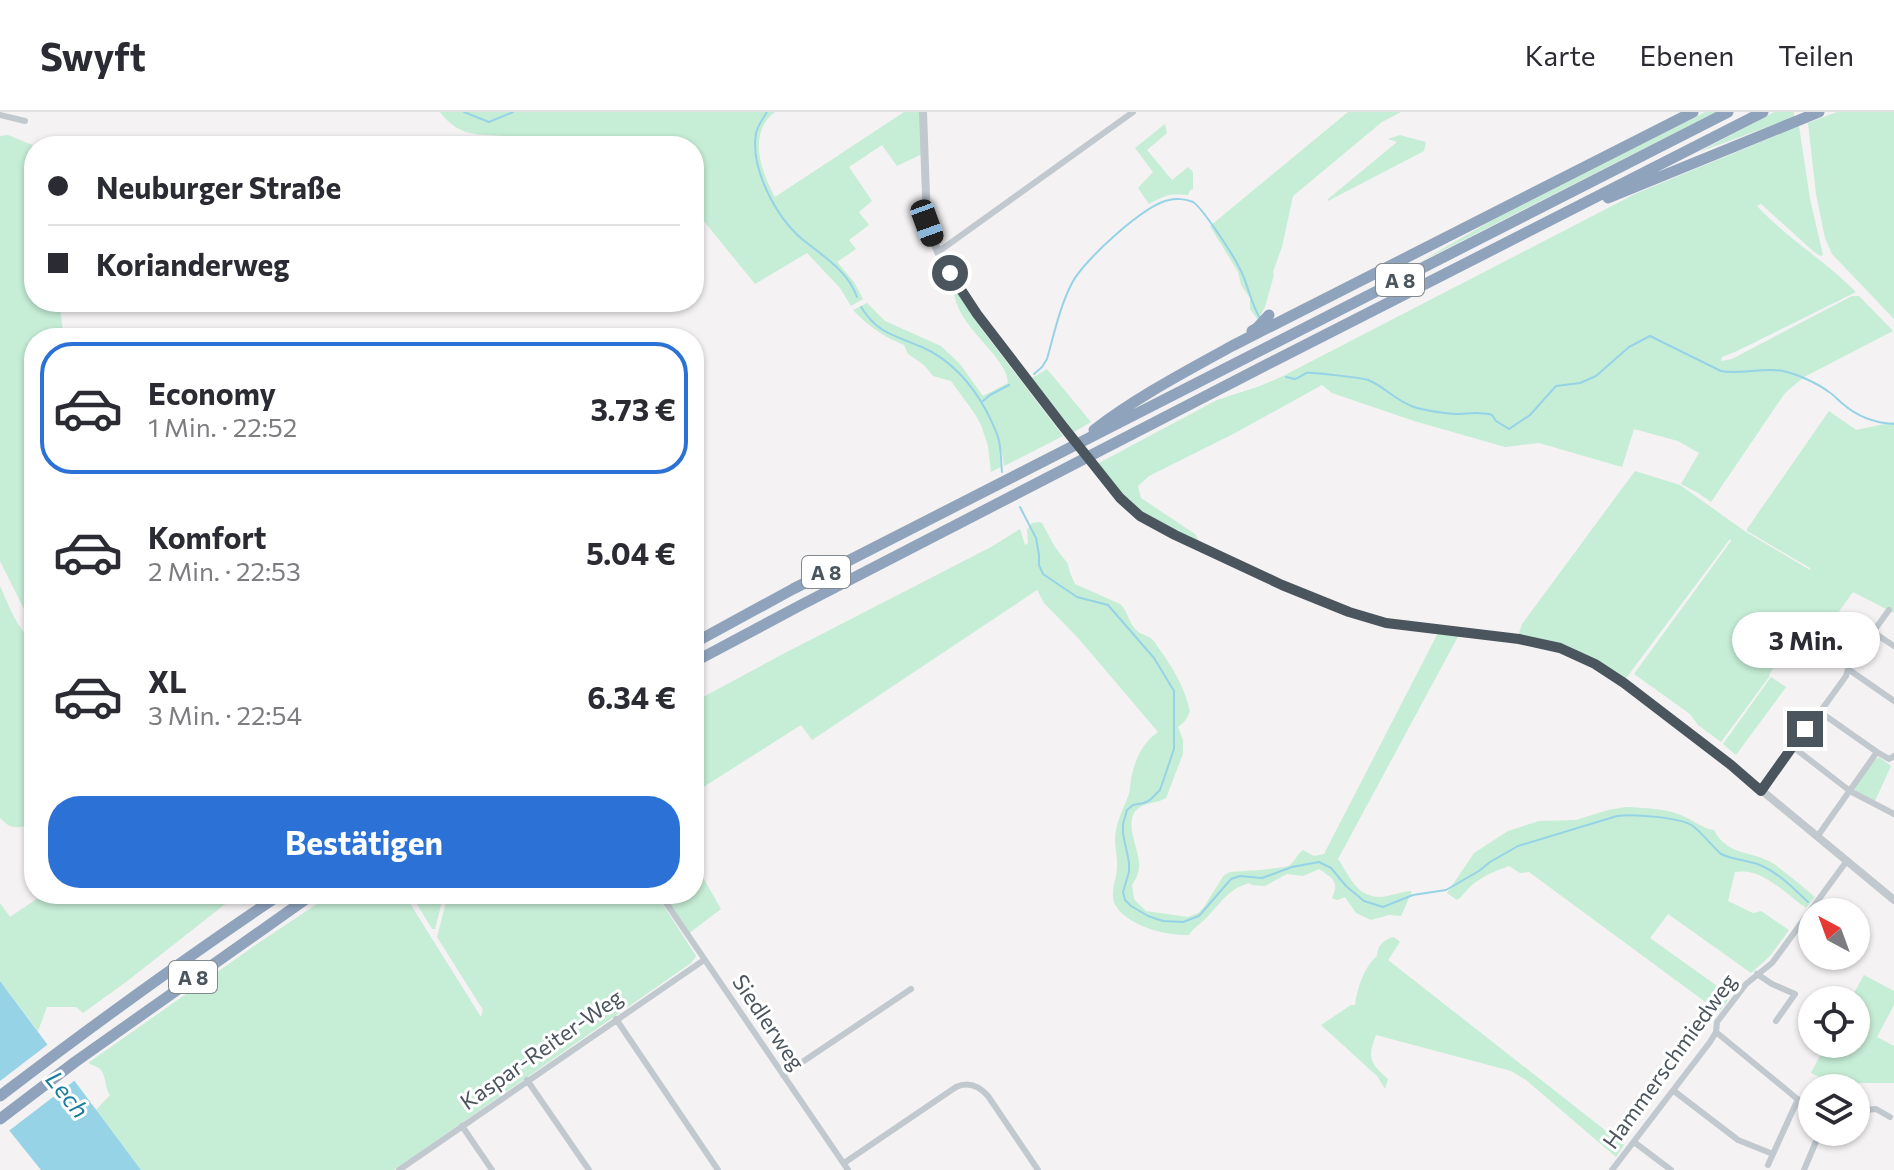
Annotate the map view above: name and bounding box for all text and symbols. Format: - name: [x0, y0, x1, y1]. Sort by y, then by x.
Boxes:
- text: Swyft: [40, 32, 146, 79]
- text: Karte: [1525, 38, 1596, 72]
- text: Ebenen: [1640, 38, 1734, 72]
- text: Teilen: [1778, 38, 1854, 72]
- text: Neuburger Straße: [96, 168, 341, 205]
- car: [908, 196, 946, 250]
- text: Korianderweg: [96, 245, 290, 282]
- route start: [932, 255, 968, 291]
- road number: A 8: [1376, 264, 1424, 296]
- icon: car: [52, 372, 124, 444]
- text: Economy: [148, 374, 276, 411]
- text: 3.73 €: [590, 390, 676, 427]
- text: 1 Min. · 22:52: [148, 411, 297, 442]
- icon: car: [52, 516, 124, 588]
- text: Komfort: [148, 518, 267, 555]
- text: 5.04 €: [586, 534, 676, 571]
- text: 2 Min. · 22:53: [148, 555, 301, 586]
- road number: A 8: [802, 556, 850, 588]
- callout: 3 Min.: [1731, 613, 1879, 669]
- text: 3 Min.: [1769, 624, 1843, 655]
- icon: car: [52, 660, 124, 732]
- text: XL: [148, 662, 187, 699]
- text: 6.34 €: [587, 678, 676, 715]
- text: 3 Min. · 22:54: [148, 699, 302, 730]
- route end: [1787, 711, 1823, 747]
- button: Bestätigen: [48, 796, 680, 888]
- north arrow: [1798, 898, 1870, 970]
- map controls: [1798, 898, 1870, 1146]
- road number: A 8: [169, 961, 217, 993]
- street label: Hammerschmiedweg: [1596, 968, 1742, 1154]
- street label: Siedlerweg: [727, 969, 811, 1075]
- street label: Kaspar-Reiter-Weg: [455, 983, 627, 1115]
- button: locate: [1798, 986, 1870, 1058]
- water label: Lech: [40, 1065, 96, 1123]
- button: layers: [1798, 1074, 1870, 1146]

